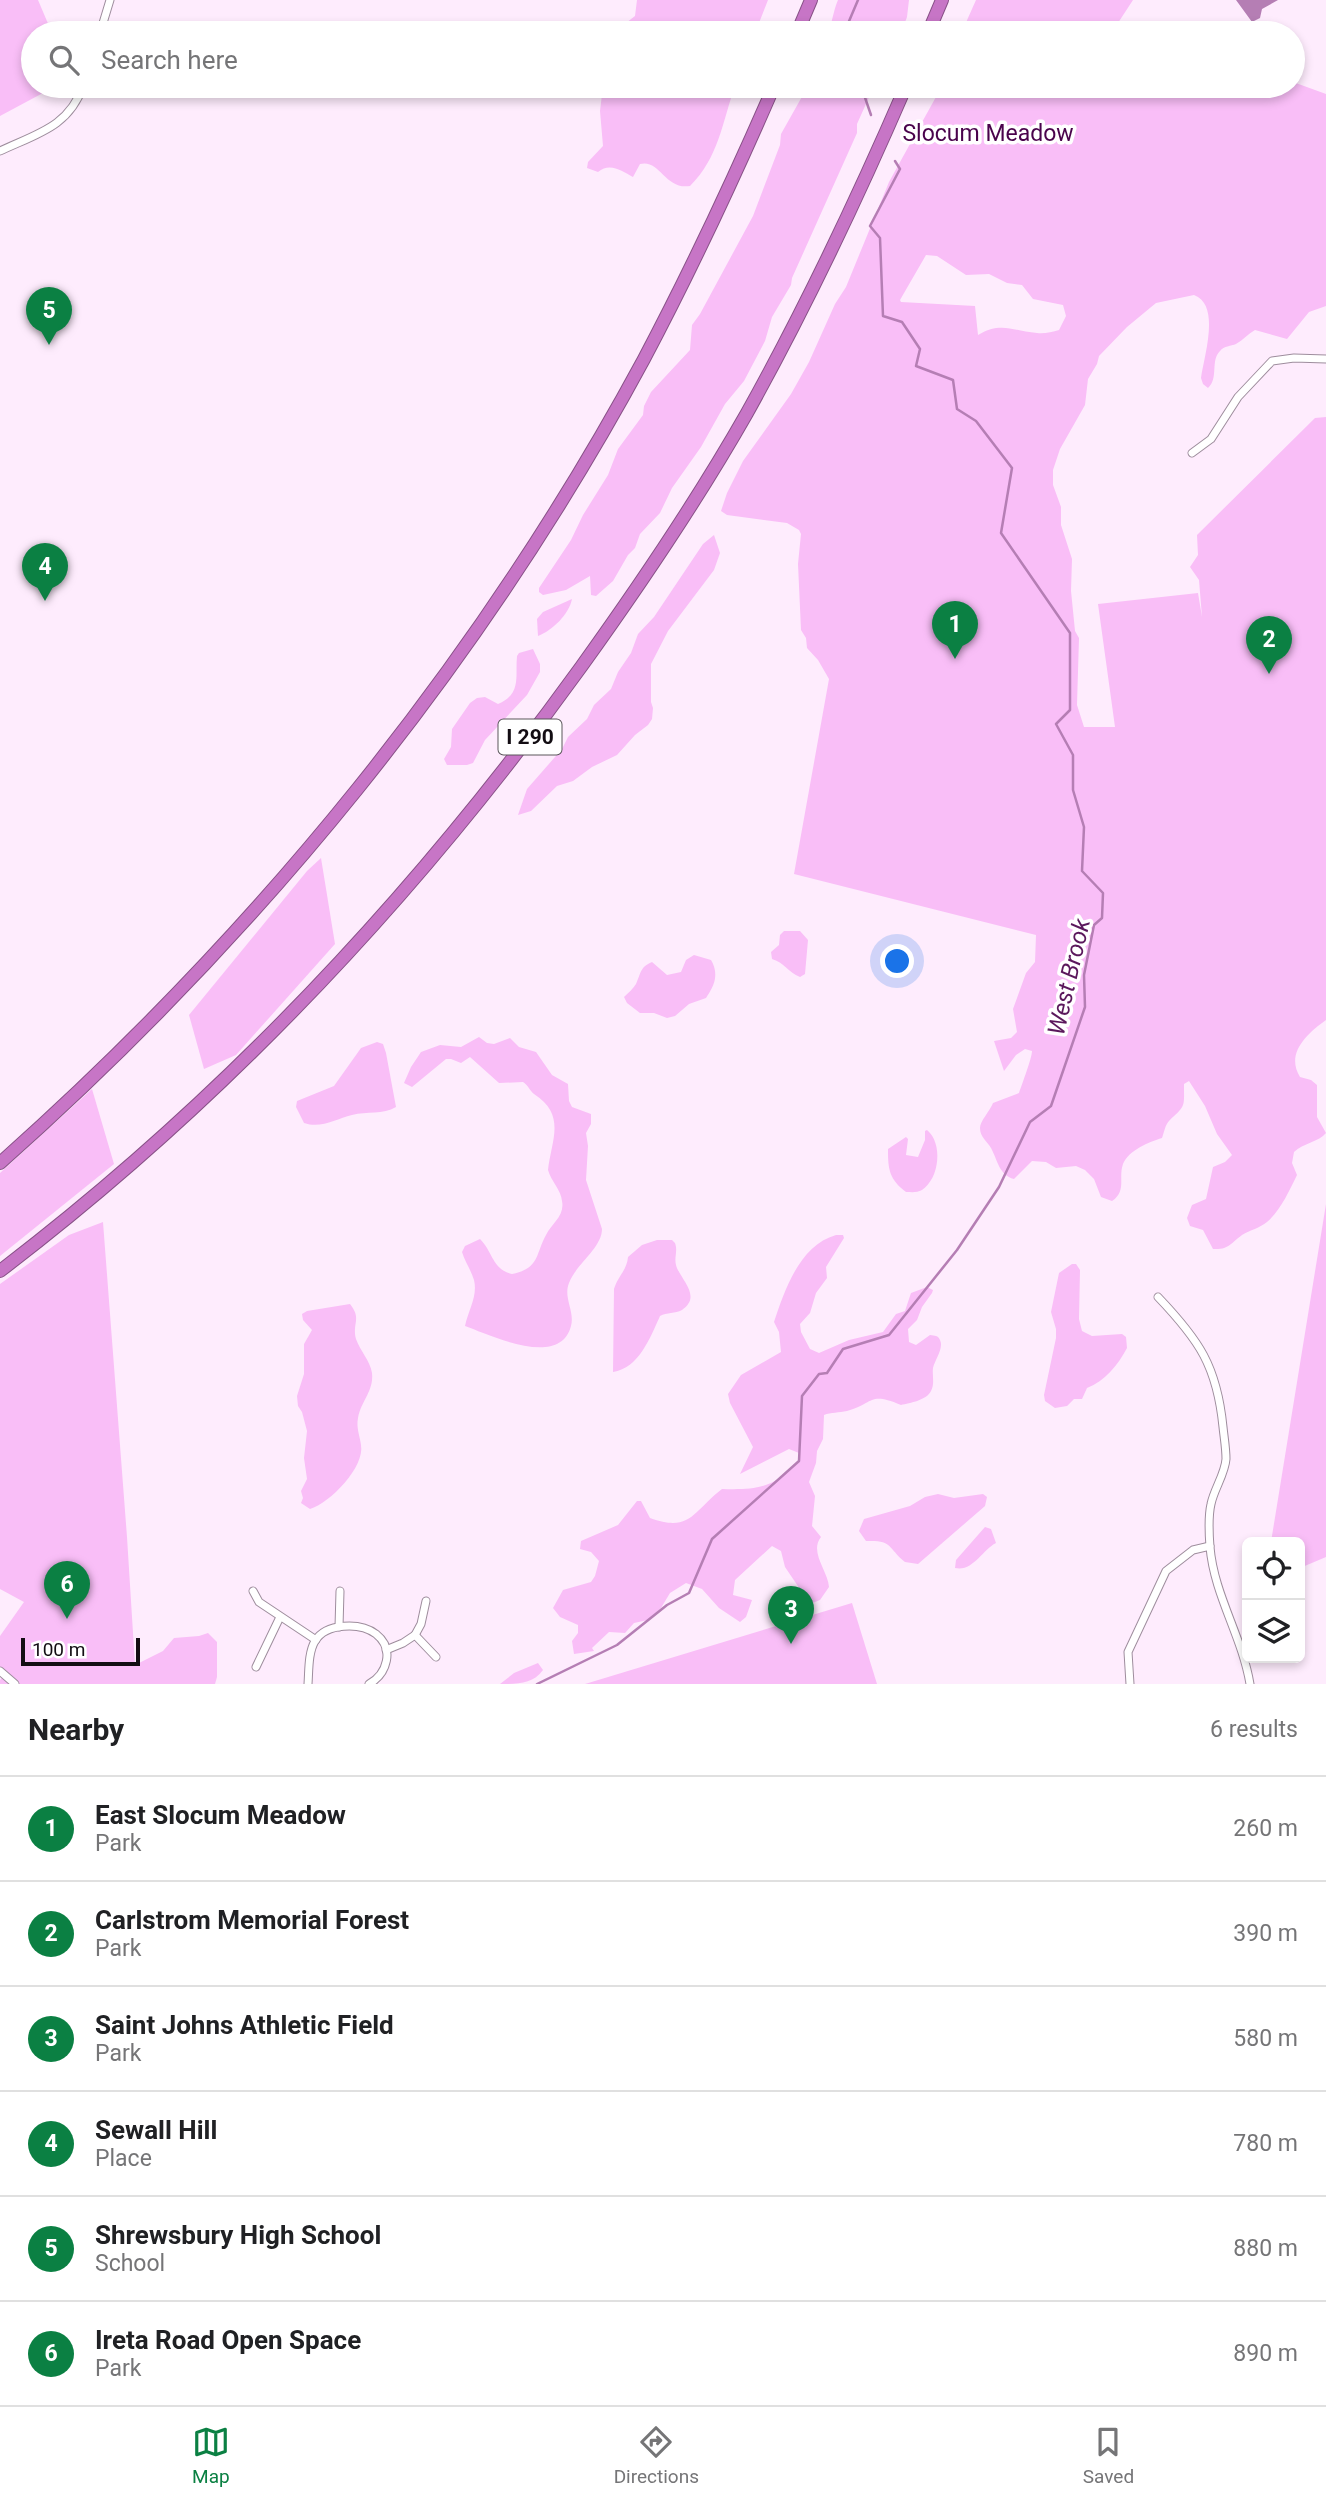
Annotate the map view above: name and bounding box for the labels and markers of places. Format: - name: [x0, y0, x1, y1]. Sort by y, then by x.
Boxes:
- pin: 5: [26, 287, 72, 345]
- pin: 4: [22, 543, 68, 601]
- pin: 1: [932, 601, 978, 659]
- pin: 2: [1246, 616, 1292, 674]
- pin: 6: [44, 1561, 90, 1619]
- pin: 3: [768, 1586, 814, 1644]

